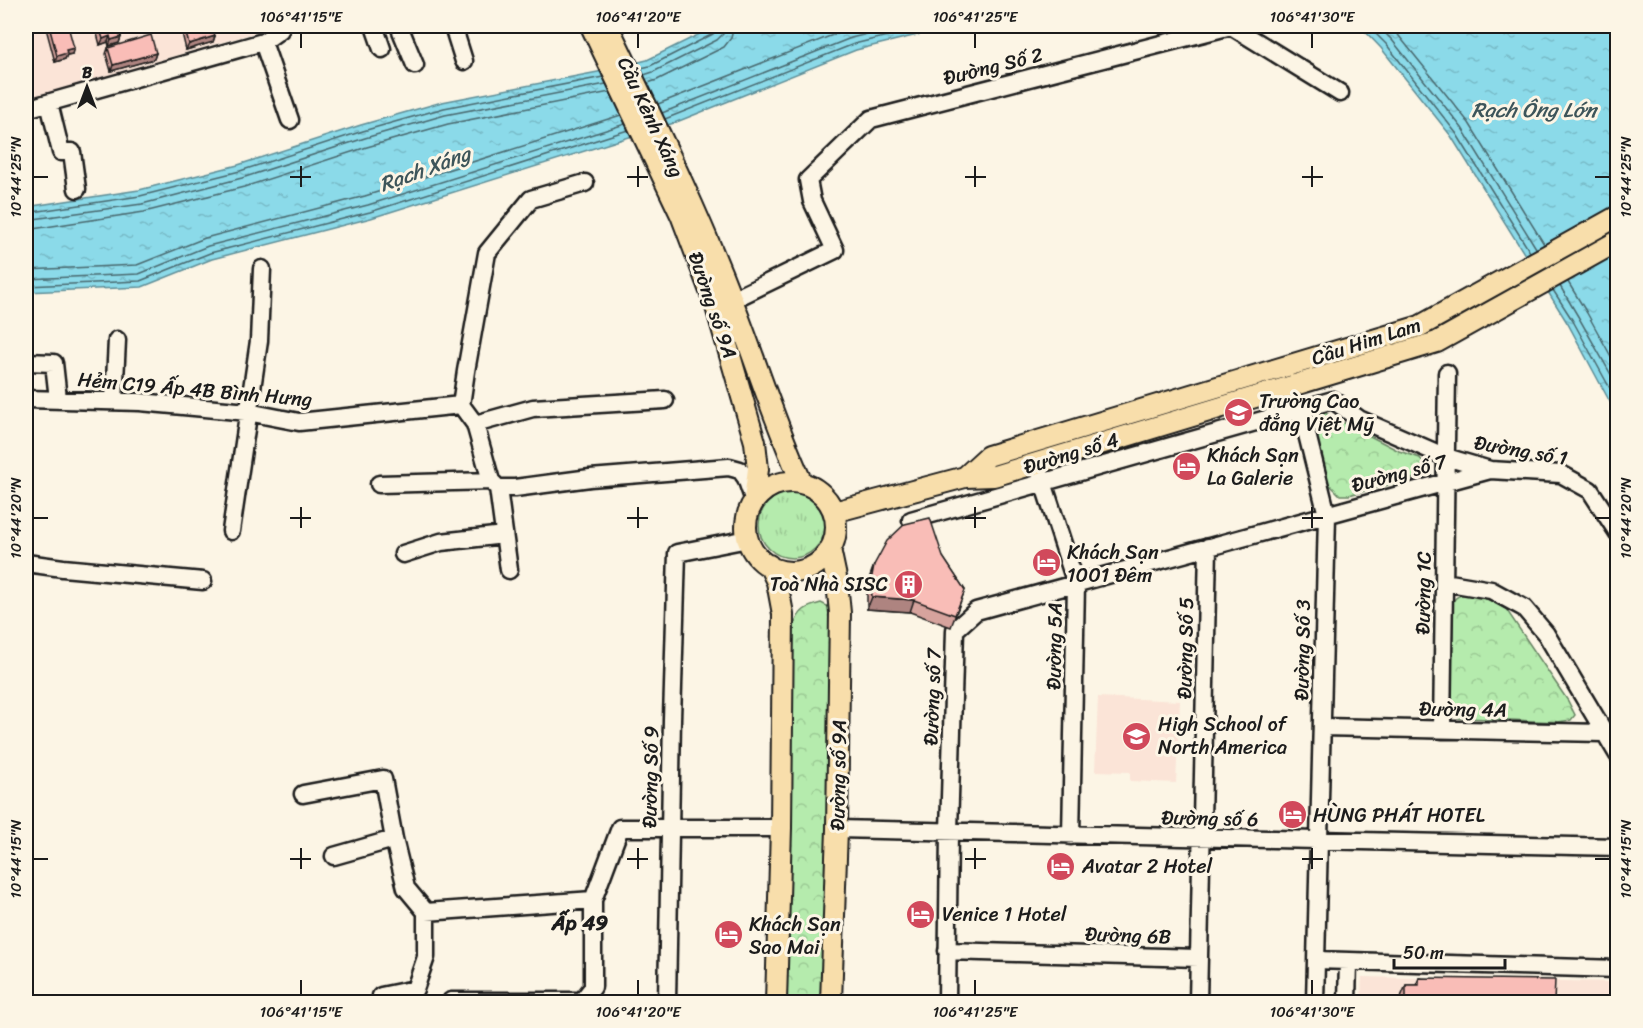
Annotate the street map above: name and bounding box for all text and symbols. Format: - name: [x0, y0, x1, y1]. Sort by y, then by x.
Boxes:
- text: 106°41'15"E: [260, 4, 344, 30]
- text: 106°41'20"E: [596, 4, 682, 30]
- text: 106°41'25"E: [933, 4, 1019, 30]
- text: 106°41'30"E: [1270, 4, 1356, 30]
- street label: Đường Số 2: [940, 37, 1047, 96]
- street label: Cầu Kênh Xáng: [607, 51, 694, 183]
- north arrow: [57, 57, 117, 117]
- text: B: [82, 58, 93, 87]
- water label: Rạch Ông Lớn: [1472, 91, 1599, 129]
- water label: Rạch Xáng: [374, 134, 478, 203]
- text: 10°44'25"N: [3, 136, 29, 218]
- text: 10°44'25"N: [1613, 136, 1639, 218]
- street label: Đường số 9A: [678, 247, 747, 363]
- street label: Cầu Him Lam: [1307, 307, 1425, 376]
- street label: Hẻm C19 Ấp 4B Bình Hưng: [76, 362, 314, 417]
- place label: Trường Cao đẳng Việt Mỹ: [1259, 384, 1375, 442]
- school or university icon: Trường Cao đẳng Việt Mỹ: [1222, 397, 1254, 429]
- street label: Đường số 4: [1019, 422, 1123, 485]
- street label: Đường số 1: [1471, 425, 1570, 476]
- place label: Khách Sạn La Galerie: [1207, 438, 1299, 496]
- street label: Đường số 7: [1348, 444, 1452, 503]
- hotel icon: Khách Sạn La Galerie: [1170, 451, 1202, 483]
- text: 10°44'20"N: [3, 477, 29, 559]
- text: 10°44'20"N: [1613, 477, 1639, 559]
- place label: Khách Sạn 1001 Đêm: [1067, 535, 1159, 593]
- hotel icon: Khách Sạn 1001 Đêm: [1030, 547, 1062, 579]
- street label: Đường 1C: [1405, 551, 1442, 635]
- place label: Toà Nhà SISC: [770, 567, 889, 602]
- building icon: Toà Nhà SISC: [893, 568, 925, 600]
- street label: Đường Số 5: [1167, 597, 1204, 700]
- street label: Đường Số 3: [1284, 599, 1321, 701]
- street label: Đường 5A: [1036, 602, 1073, 690]
- street label: Đường số 7: [913, 646, 952, 746]
- street label: Đường 4A: [1419, 691, 1507, 728]
- place label: High School of North America: [1158, 707, 1289, 765]
- street label: Đường số 9A: [820, 719, 857, 831]
- school or university icon: High School of North America: [1121, 720, 1153, 752]
- street label: Đường Số 9: [632, 725, 669, 829]
- place label: HÙNG PHÁT HOTEL: [1313, 798, 1485, 833]
- hotel icon: HÙNG PHÁT HOTEL: [1276, 799, 1308, 831]
- street label: Đường số 6: [1161, 800, 1259, 837]
- text: 10°44'15"N: [3, 819, 29, 898]
- text: 10°44'15"N: [1613, 819, 1639, 898]
- place label: Avatar 2 Hotel: [1081, 849, 1213, 884]
- hotel icon: Avatar 2 Hotel: [1045, 850, 1077, 882]
- place label: Venice 1 Hotel: [942, 897, 1068, 932]
- hotel icon: Venice 1 Hotel: [905, 898, 937, 930]
- district label: Ấp 49: [551, 904, 608, 942]
- place label: Khách Sạn Sao Mai: [749, 907, 841, 965]
- street label: Đường 6B: [1084, 917, 1172, 955]
- hotel icon: Khách Sạn Sao Mai: [712, 919, 744, 951]
- scale bar: [1394, 932, 1505, 970]
- text: 50 m: [1403, 937, 1444, 969]
- text: 106°41'15"E: [260, 999, 344, 1025]
- text: 106°41'20"E: [596, 999, 682, 1025]
- text: 106°41'25"E: [933, 999, 1019, 1025]
- text: 106°41'30"E: [1270, 999, 1356, 1025]

